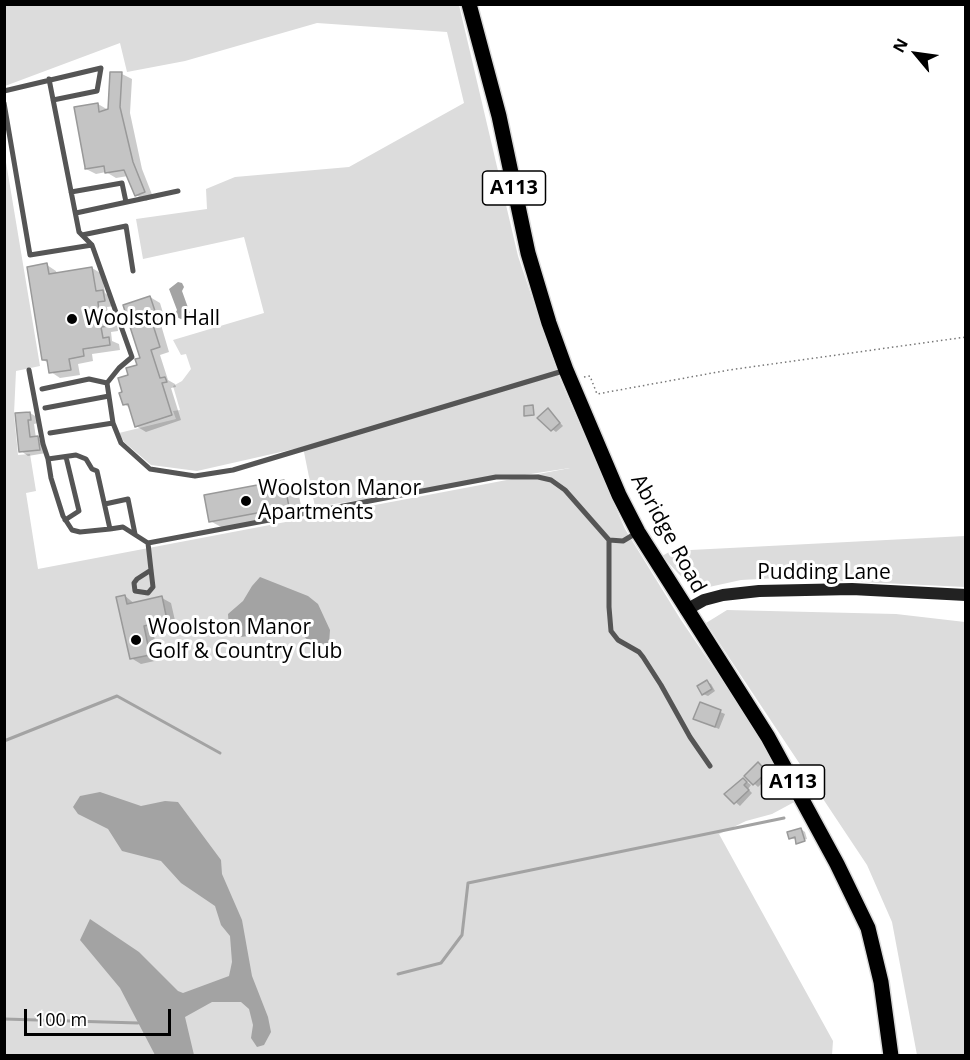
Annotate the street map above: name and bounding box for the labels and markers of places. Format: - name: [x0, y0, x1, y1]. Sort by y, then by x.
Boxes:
- place label: Woolston Hall: [84, 306, 220, 332]
- marker: Woolston Hall: [65, 312, 79, 326]
- place label: Woolston Manor Apartments: [258, 476, 421, 526]
- marker: Woolston Manor Apartments: [239, 494, 253, 508]
- place label: Woolston Manor Golf & Country Club: [148, 615, 342, 665]
- marker: Woolston Manor Golf & Country Club: [129, 633, 143, 647]

